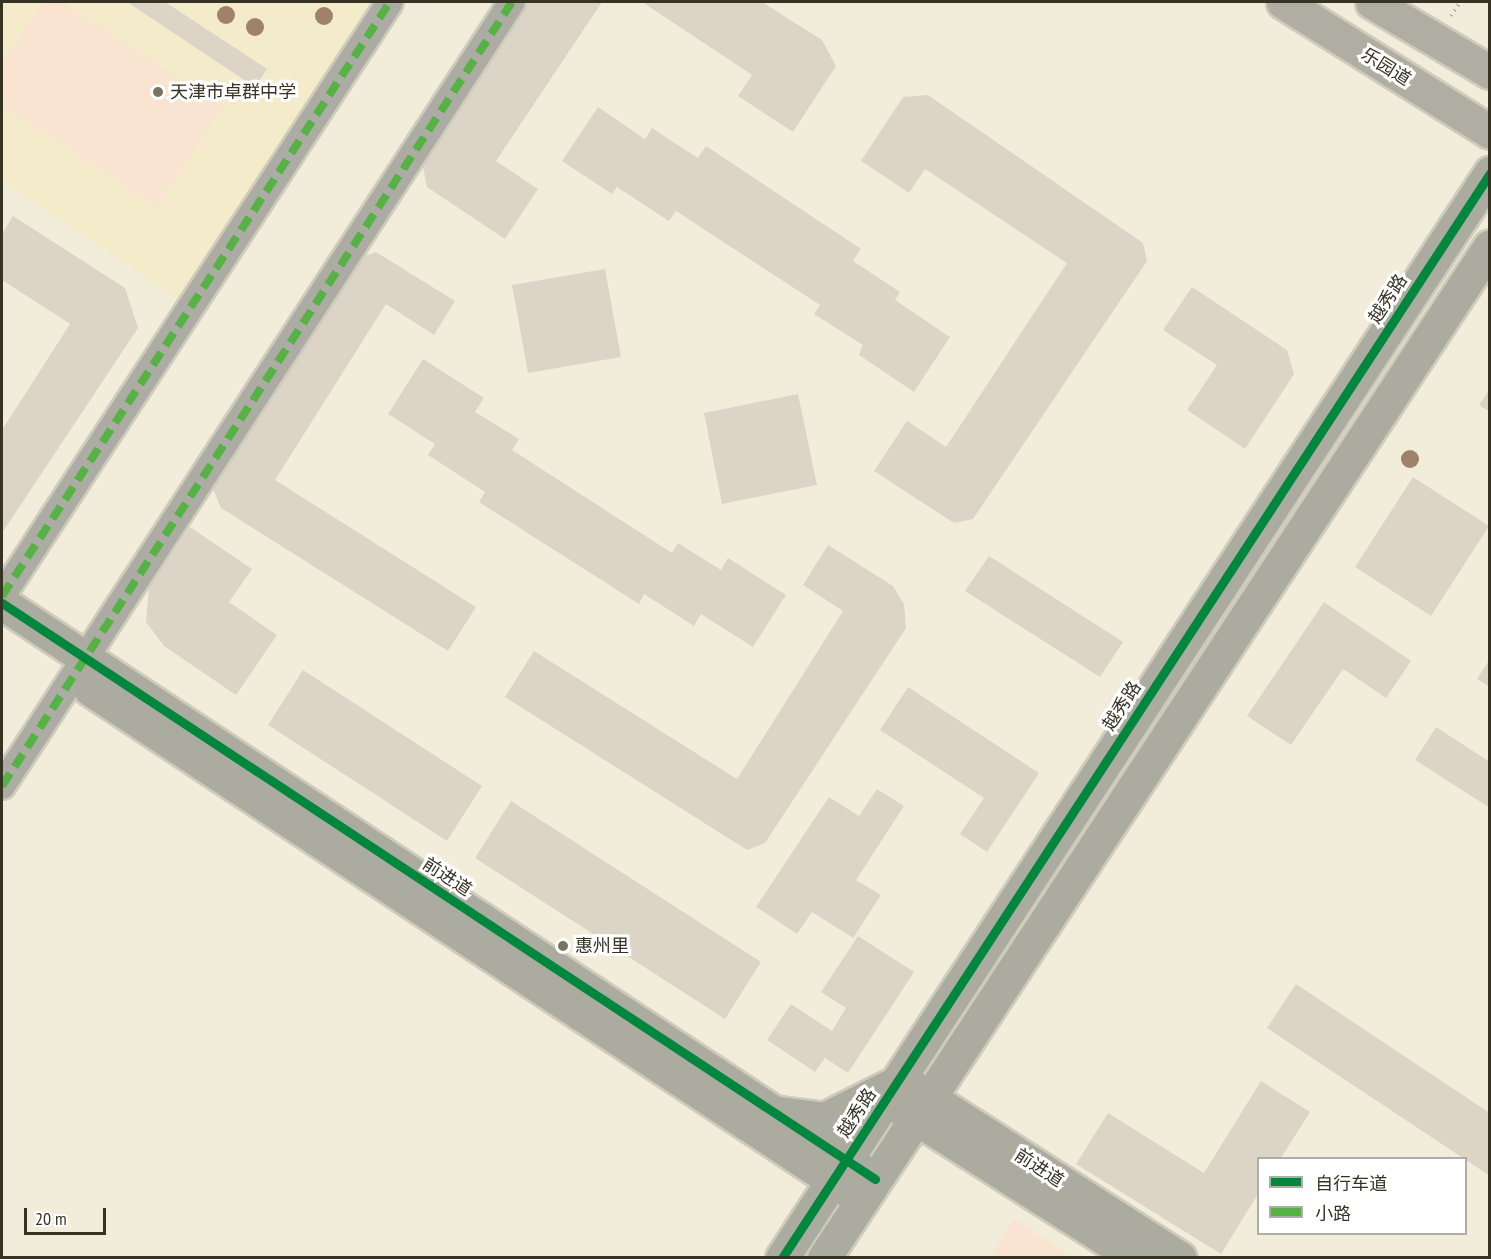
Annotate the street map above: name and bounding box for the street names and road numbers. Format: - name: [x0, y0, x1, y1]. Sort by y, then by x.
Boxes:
- street label: 乐园道: [1357, 44, 1415, 90]
- street label: 越秀路: [1364, 270, 1412, 328]
- street label: 越秀路: [1098, 677, 1146, 735]
- street label: 前进道: [418, 853, 476, 901]
- street label: 越秀路: [833, 1084, 881, 1142]
- street label: 前进道: [1010, 1144, 1068, 1192]

